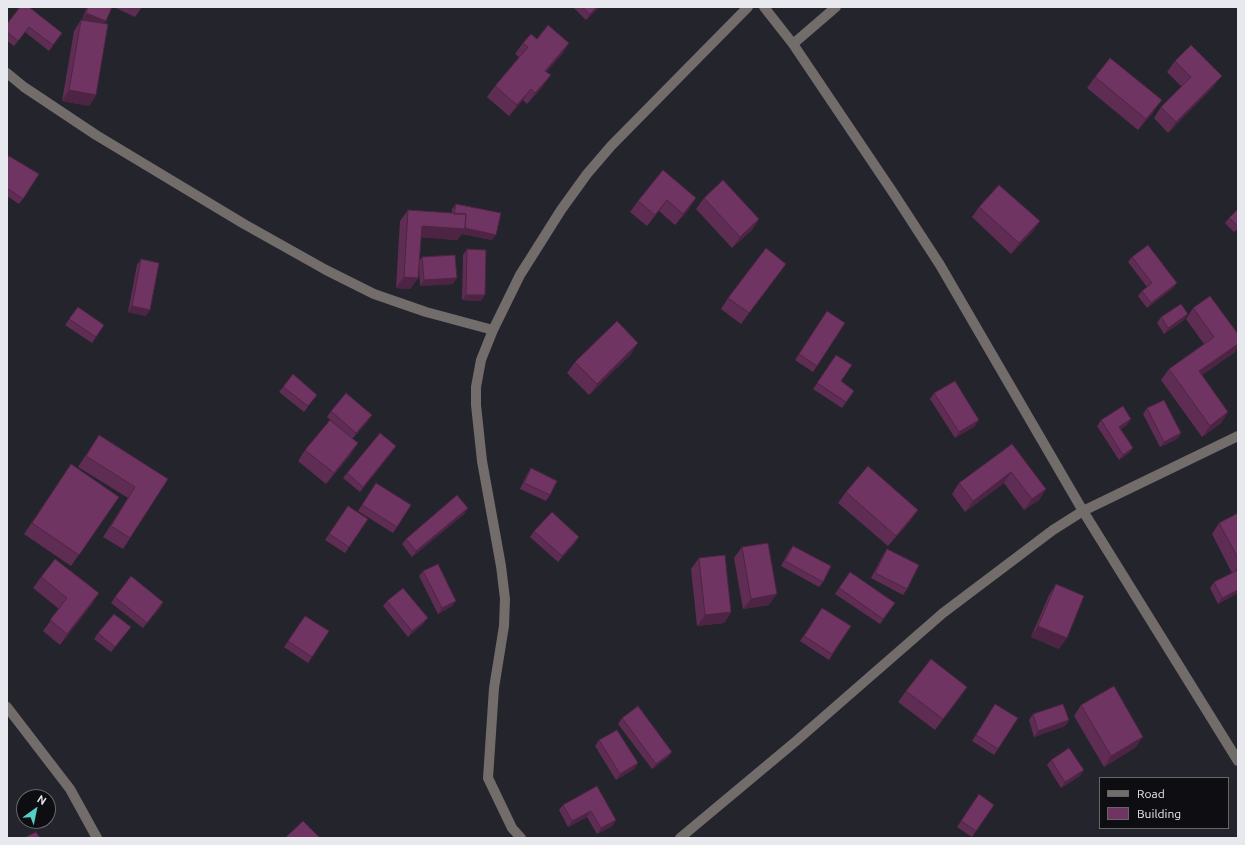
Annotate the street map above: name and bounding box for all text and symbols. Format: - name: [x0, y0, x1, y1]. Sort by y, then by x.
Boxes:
- legend: [1099, 777, 1229, 829]
- text: Road: [1137, 787, 1165, 800]
- north arrow: [16, 789, 56, 829]
- text: N: [35, 793, 49, 807]
- text: Building: [1137, 807, 1181, 820]

